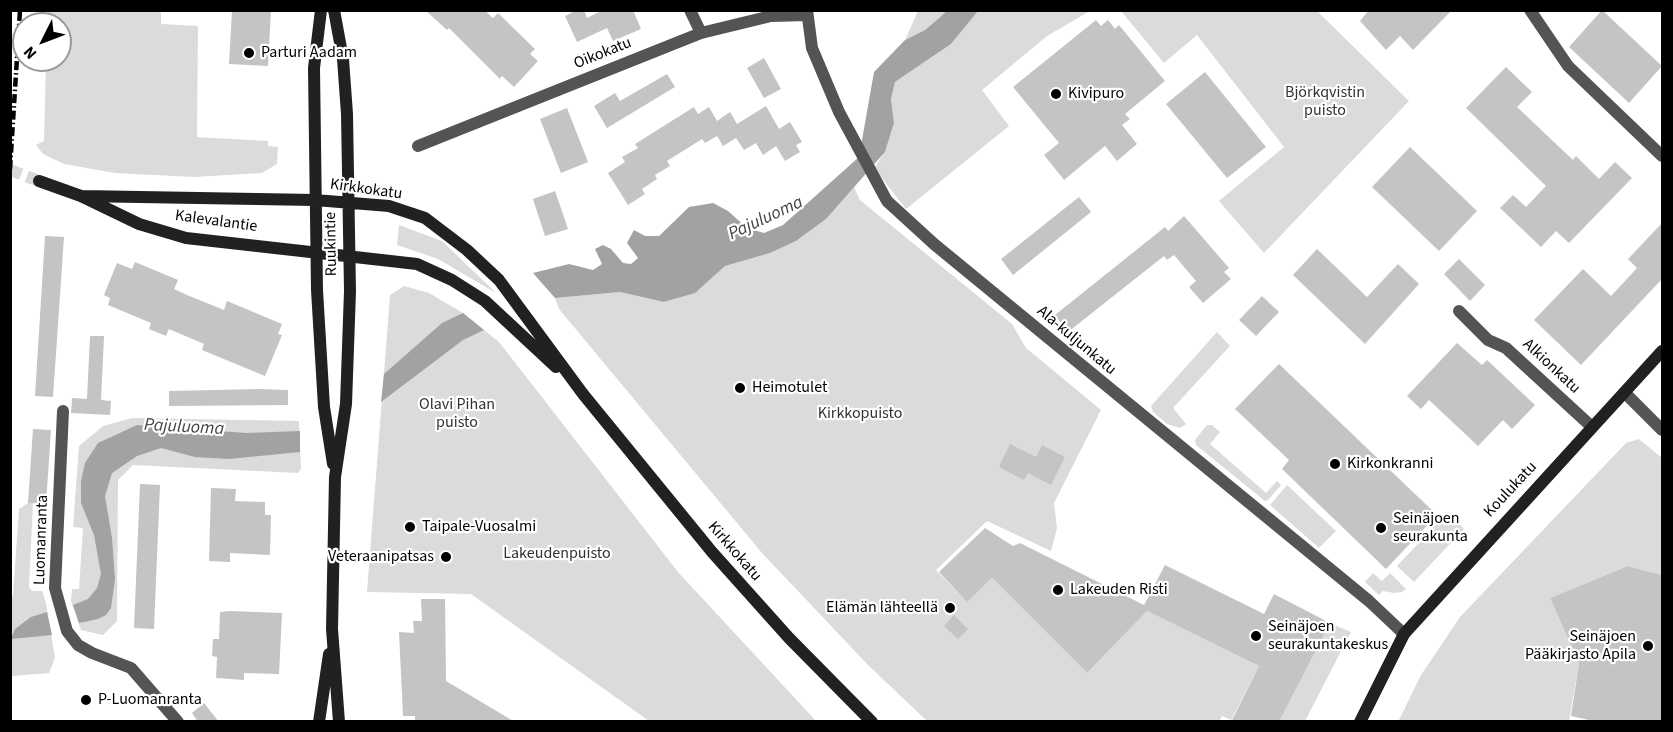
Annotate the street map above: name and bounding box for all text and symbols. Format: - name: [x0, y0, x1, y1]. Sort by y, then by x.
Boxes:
- north arrow: [12, 12, 72, 72]
- street label: Oikokatu: [571, 34, 635, 74]
- text: N: [18, 41, 42, 64]
- place label: Parturi Aadam: [261, 43, 357, 63]
- marker: Parturi Aadam: [242, 46, 256, 60]
- park label: Björkqvistin puisto: [1285, 83, 1365, 121]
- place label: Kivipuro: [1068, 84, 1124, 104]
- marker: Kivipuro: [1049, 87, 1063, 101]
- street label: Kirkkokatu: [329, 175, 403, 205]
- water label: Pajuluoma: [725, 192, 807, 246]
- street label: Kalevalantie: [174, 207, 258, 237]
- street label: Ruukintie: [322, 212, 342, 276]
- street label: Ala-kuljunkatu: [1032, 302, 1120, 380]
- street label: Alkionkatu: [1518, 336, 1584, 398]
- place label: Heimotulet: [752, 378, 827, 398]
- marker: Heimotulet: [733, 381, 747, 395]
- park label: Olavi Pihan puisto: [419, 395, 495, 433]
- park label: Kirkkopuisto: [818, 404, 902, 424]
- water label: Pajuluoma: [143, 415, 225, 441]
- place label: Kirkonkranni: [1347, 454, 1433, 474]
- marker: Kirkonkranni: [1328, 457, 1342, 471]
- street label: Koulukatu: [1480, 458, 1542, 522]
- street label: Luomanranta: [31, 495, 53, 585]
- place label: Seinäjoen seurakunta: [1393, 509, 1468, 547]
- place label: Taipale-Vuosalmi: [422, 517, 536, 537]
- street label: Kirkkokatu: [703, 518, 765, 586]
- marker: Taipale-Vuosalmi: [403, 520, 417, 534]
- marker: Seinäjoen seurakunta: [1374, 521, 1388, 535]
- park label: Lakeudenpuisto: [503, 544, 611, 564]
- place label: Veteraanipatsas: [328, 547, 434, 567]
- marker: Veteraanipatsas: [439, 550, 453, 564]
- place label: Lakeuden Risti: [1070, 580, 1168, 600]
- marker: Lakeuden Risti: [1051, 583, 1065, 597]
- place label: Elämän lähteellä: [826, 598, 938, 618]
- marker: Elämän lähteellä: [943, 601, 957, 615]
- place label: Seinäjoen seurakuntakeskus: [1268, 617, 1388, 655]
- place label: Seinäjoen Pääkirjasto Apila: [1525, 627, 1636, 665]
- marker: Seinäjoen seurakuntakeskus: [1249, 629, 1263, 643]
- marker: Seinäjoen Pääkirjasto Apila: [1641, 639, 1655, 653]
- place label: P-Luomanranta: [98, 690, 202, 710]
- marker: P-Luomanranta: [79, 693, 93, 707]

